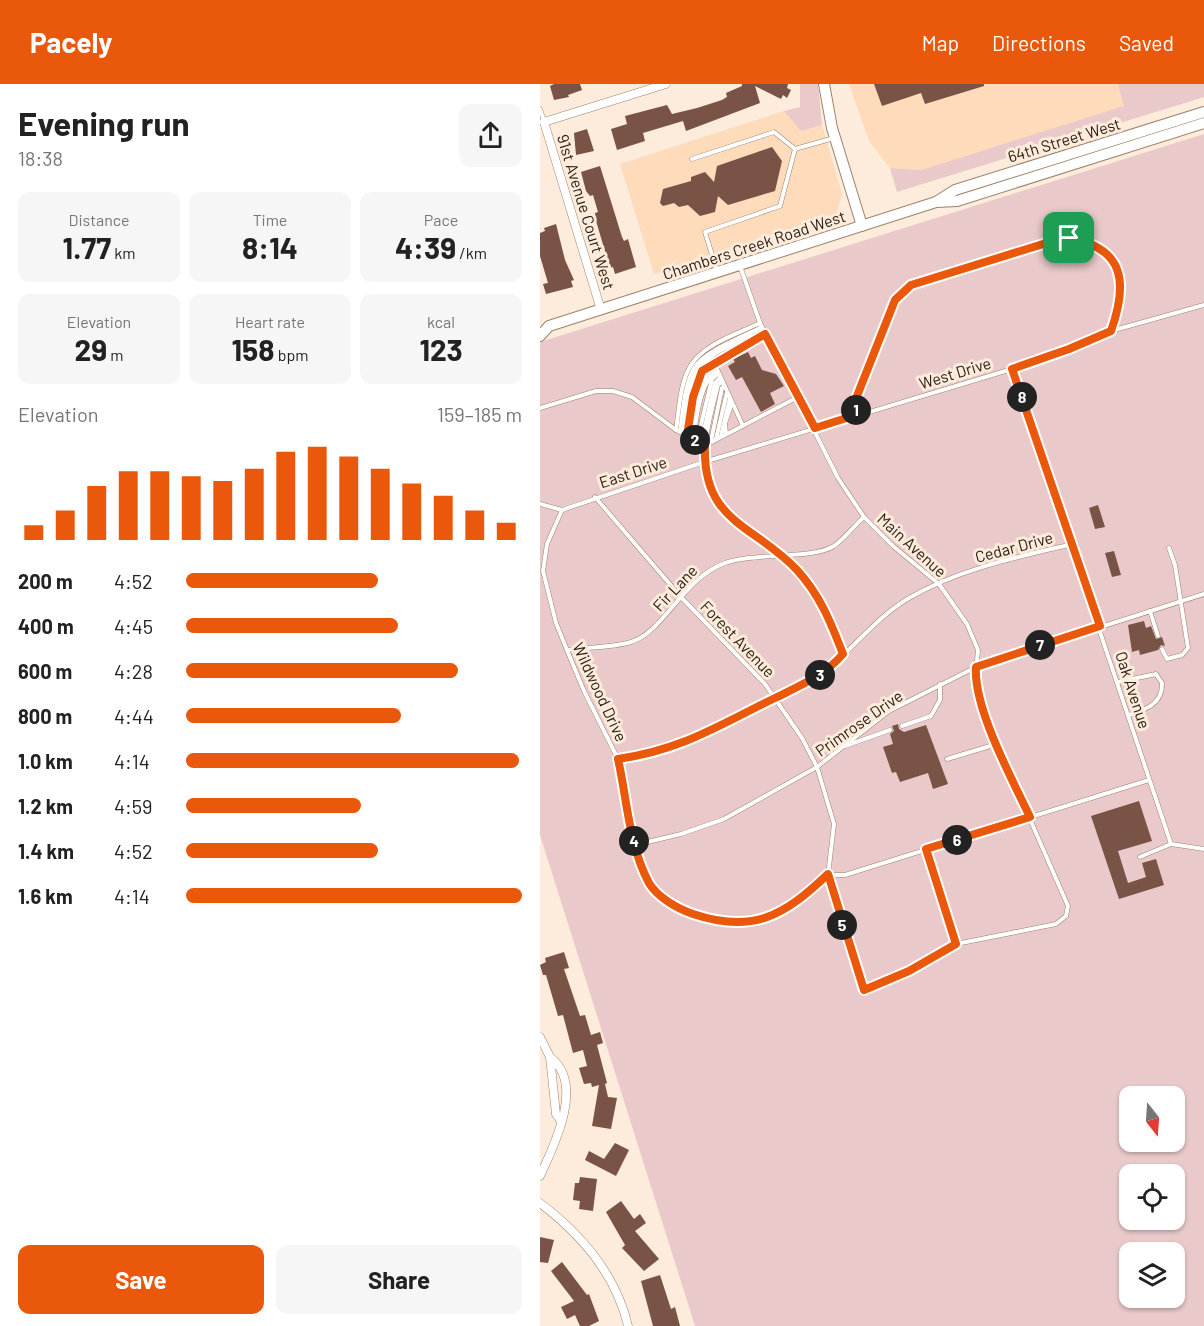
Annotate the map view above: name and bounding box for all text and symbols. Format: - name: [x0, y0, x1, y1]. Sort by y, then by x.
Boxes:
- text: Pacely: [30, 25, 112, 59]
- text: Map: [922, 30, 959, 55]
- text: Directions: [992, 30, 1086, 55]
- text: Saved: [1119, 30, 1174, 55]
- text: Evening run: [18, 103, 190, 143]
- button: share: [459, 104, 522, 167]
- street label: 64th Street West: [1005, 113, 1122, 166]
- street label: 91st Avenue Court West: [554, 132, 619, 292]
- text: 18:38: [18, 146, 63, 170]
- street label: Chambers Creek Road West: [660, 206, 848, 283]
- text: Distance: [69, 210, 129, 229]
- text: Time: [253, 210, 287, 229]
- text: Pace: [424, 210, 458, 229]
- pin: [1043, 212, 1094, 263]
- icon: arrive: [1052, 221, 1085, 254]
- text: 1.77: [63, 229, 111, 265]
- text: 8:14: [242, 229, 298, 265]
- text: 4:39: [395, 229, 456, 265]
- text: km: [111, 243, 135, 262]
- text: /km: [456, 243, 487, 262]
- text: Elevation: [67, 312, 131, 331]
- text: Heart rate: [235, 312, 305, 331]
- text: kcal: [427, 312, 455, 331]
- text: 29: [74, 331, 107, 367]
- text: 158: [231, 331, 275, 367]
- text: 123: [419, 331, 463, 367]
- text: m: [107, 345, 124, 364]
- text: bpm: [275, 345, 309, 364]
- street label: West Drive: [917, 353, 993, 392]
- pin: 8: [1007, 382, 1037, 412]
- text: 8: [1018, 387, 1026, 406]
- pin: 1: [841, 395, 871, 425]
- text: 1: [853, 400, 859, 419]
- text: Elevation: [18, 402, 99, 426]
- text: 159–185 m: [437, 402, 522, 426]
- pin: 2: [680, 425, 710, 455]
- text: 2: [691, 430, 699, 449]
- street label: East Drive: [597, 452, 669, 491]
- street label: Main Avenue: [874, 509, 951, 581]
- street label: Cedar Drive: [973, 527, 1055, 566]
- street label: Fir Lane: [648, 561, 701, 615]
- text: 200 m: [18, 569, 73, 593]
- text: 4:52: [114, 569, 153, 593]
- street label: Forest Avenue: [697, 596, 780, 681]
- text: 400 m: [18, 614, 74, 638]
- text: 4:45: [114, 614, 153, 638]
- pin: 7: [1025, 630, 1055, 660]
- text: 7: [1036, 635, 1044, 654]
- street label: Wildwood Drive: [569, 639, 632, 744]
- street label: Oak Avenue: [1112, 649, 1155, 731]
- text: 600 m: [18, 659, 72, 683]
- text: 4:28: [114, 659, 153, 683]
- pin: 3: [805, 660, 835, 690]
- text: 3: [816, 665, 824, 684]
- street label: Primrose Drive: [811, 686, 906, 760]
- text: 800 m: [18, 704, 72, 728]
- text: 4:44: [114, 704, 154, 728]
- text: 1.0 km: [18, 749, 73, 773]
- text: 4:14: [114, 749, 150, 773]
- text: 1.2 km: [18, 794, 73, 818]
- text: 4:59: [114, 794, 153, 818]
- pin: 6: [942, 825, 972, 855]
- pin: 4: [619, 826, 649, 856]
- text: 6: [953, 830, 961, 849]
- text: 4: [629, 831, 639, 850]
- text: 1.4 km: [18, 839, 74, 863]
- text: 4:52: [114, 839, 153, 863]
- text: 1.6 km: [18, 884, 73, 908]
- text: 4:14: [114, 884, 150, 908]
- pin: 5: [827, 910, 857, 940]
- text: 5: [838, 915, 846, 934]
- north arrow: [1119, 1086, 1185, 1152]
- map controls: [1119, 1086, 1185, 1308]
- button: locate: [1119, 1164, 1185, 1230]
- button: layers: [1119, 1242, 1185, 1308]
- button: Save: [18, 1245, 264, 1314]
- button: Share: [276, 1245, 522, 1314]

